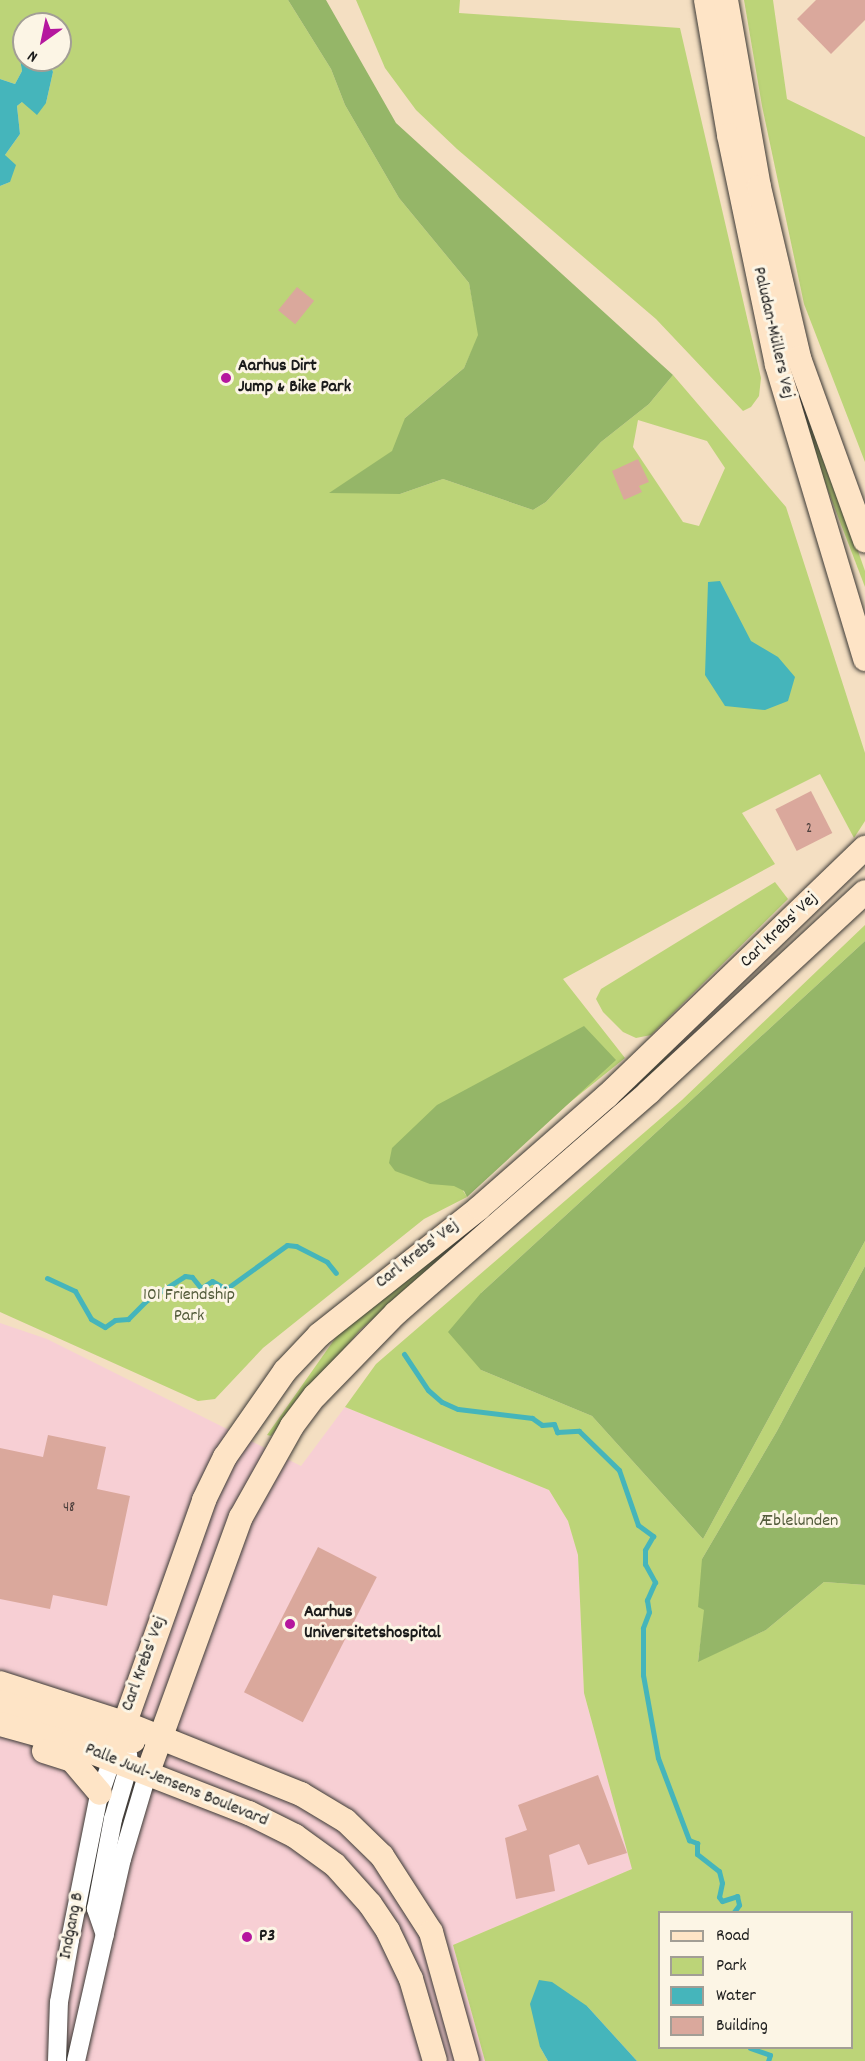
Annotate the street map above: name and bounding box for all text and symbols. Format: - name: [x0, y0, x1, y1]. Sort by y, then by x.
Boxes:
- north arrow: [12, 12, 72, 72]
- text: N: [23, 44, 43, 68]
- street label: Paludan-Müllers Vej: [746, 265, 798, 401]
- place label: Aarhus Dirt Jump & Bike Park: [238, 357, 351, 400]
- marker: Aarhus Dirt Jump & Bike Park: [219, 371, 233, 385]
- house number: 2: [806, 821, 812, 839]
- street label: Carl Krebs' Vej: [737, 889, 823, 973]
- street label: Carl Krebs' Vej: [372, 1216, 464, 1294]
- park label: 101 Friendship Park: [143, 1286, 235, 1328]
- house number: 48: [63, 1500, 75, 1518]
- park label: Æblelunden: [760, 1511, 838, 1533]
- place label: Aarhus Universitetshospital: [304, 1603, 441, 1646]
- street label: Carl Krebs' Vej: [118, 1613, 172, 1715]
- marker: Aarhus Universitetshospital: [281, 1615, 299, 1633]
- street label: Palle Juul-Jensens Boulevard: [81, 1739, 271, 1833]
- street label: Indgang B: [56, 1891, 90, 1961]
- legend: [658, 1911, 853, 2049]
- text: Road: [716, 1924, 750, 1949]
- place label: P3: [259, 1926, 275, 1948]
- marker: P3: [240, 1930, 254, 1944]
- text: Park: [716, 1954, 747, 1979]
- text: Water: [716, 1984, 756, 2009]
- text: Building: [716, 2014, 768, 2039]

